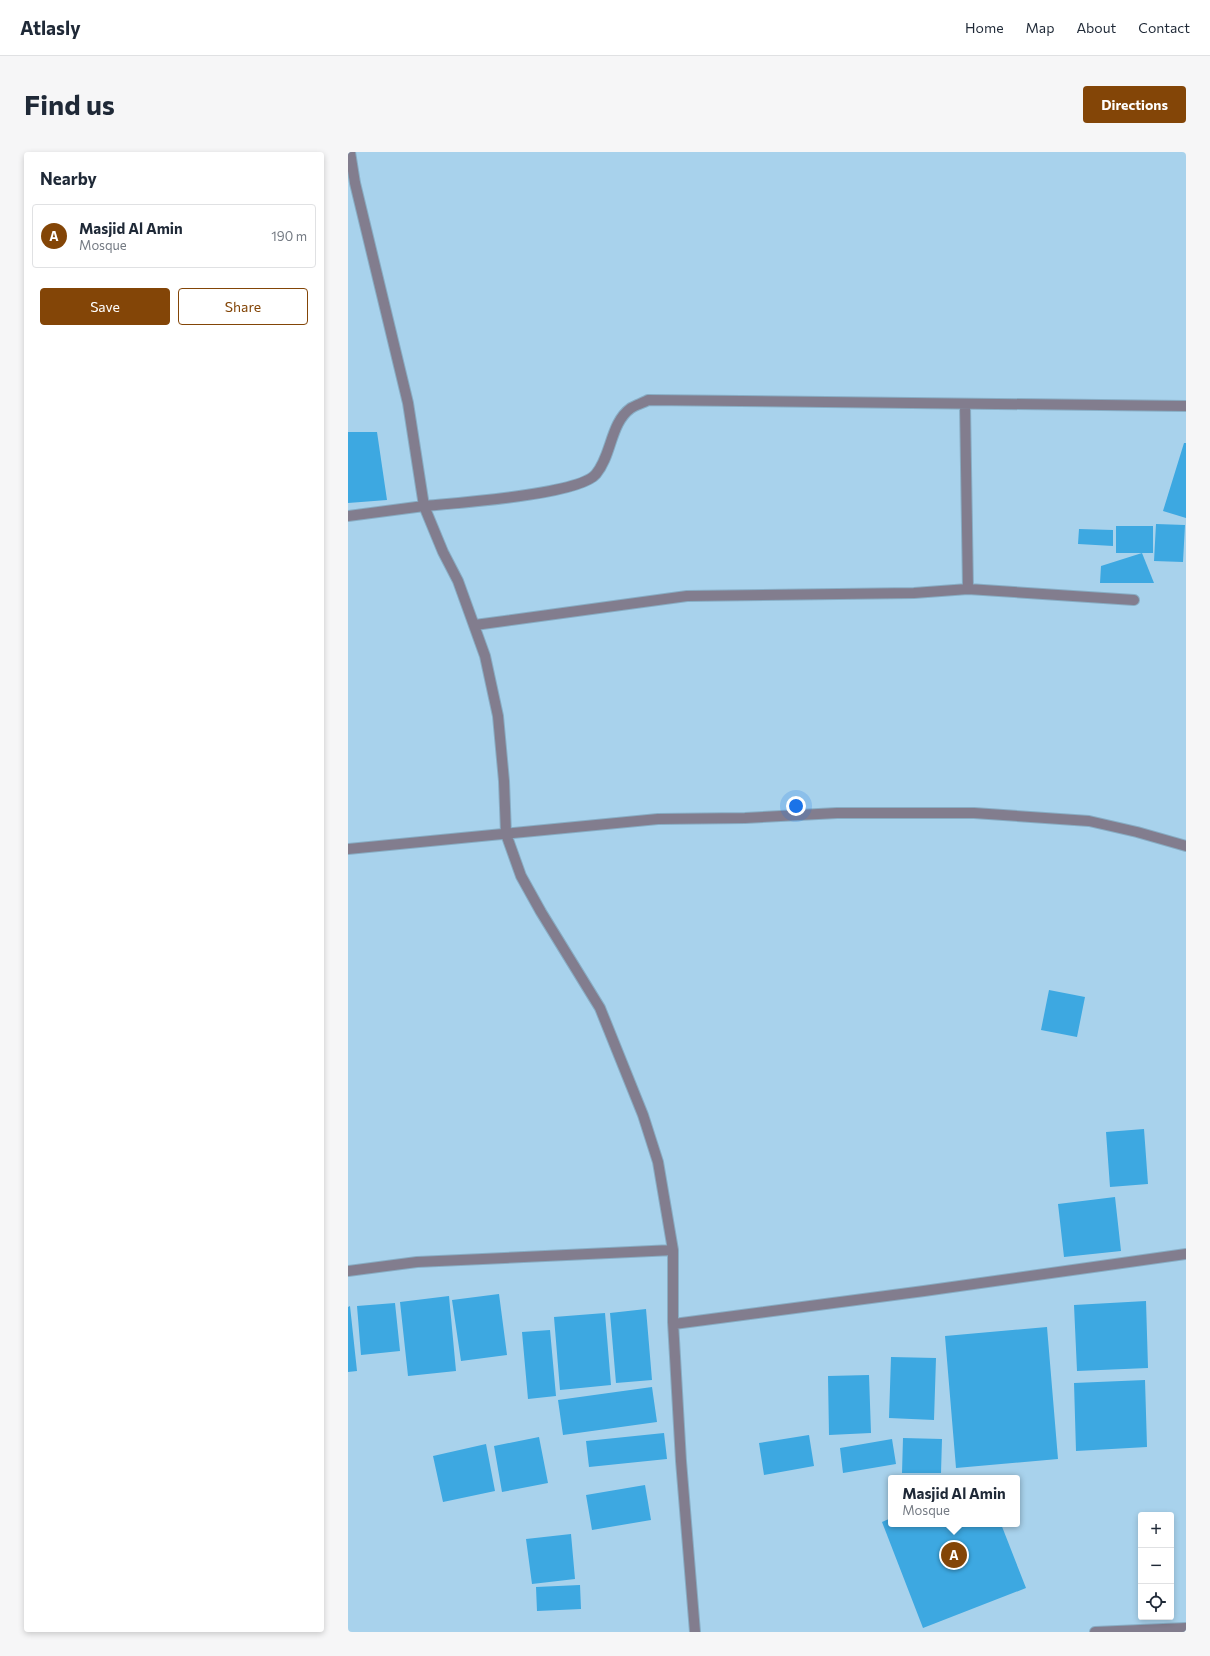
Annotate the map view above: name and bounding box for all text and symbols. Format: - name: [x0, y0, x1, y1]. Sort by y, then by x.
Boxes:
- text: Atlasly: [20, 16, 81, 39]
- text: Home: [965, 19, 1004, 36]
- text: Map: [1026, 19, 1054, 36]
- text: About: [1076, 19, 1116, 36]
- text: Contact: [1138, 19, 1190, 36]
- button: Directions: [1083, 86, 1186, 123]
- text: Find us: [24, 87, 115, 121]
- text: Nearby: [40, 168, 97, 189]
- text: Masjid Al Amin: [79, 219, 183, 237]
- text: A: [49, 228, 59, 244]
- text: 190 m: [271, 228, 307, 244]
- text: Mosque: [79, 237, 127, 253]
- button: Save: [40, 288, 170, 325]
- button: Share: [178, 288, 308, 325]
- your location: [786, 796, 806, 816]
- popup: [888, 1475, 1020, 1527]
- text: Masjid Al Amin: [902, 1484, 1006, 1502]
- text: Mosque: [902, 1502, 950, 1518]
- map controls: [1138, 1512, 1174, 1620]
- button: +: [1138, 1512, 1174, 1548]
- pin: A: [941, 1540, 967, 1570]
- button: −: [1138, 1548, 1174, 1584]
- button: locate: [1138, 1584, 1174, 1620]

